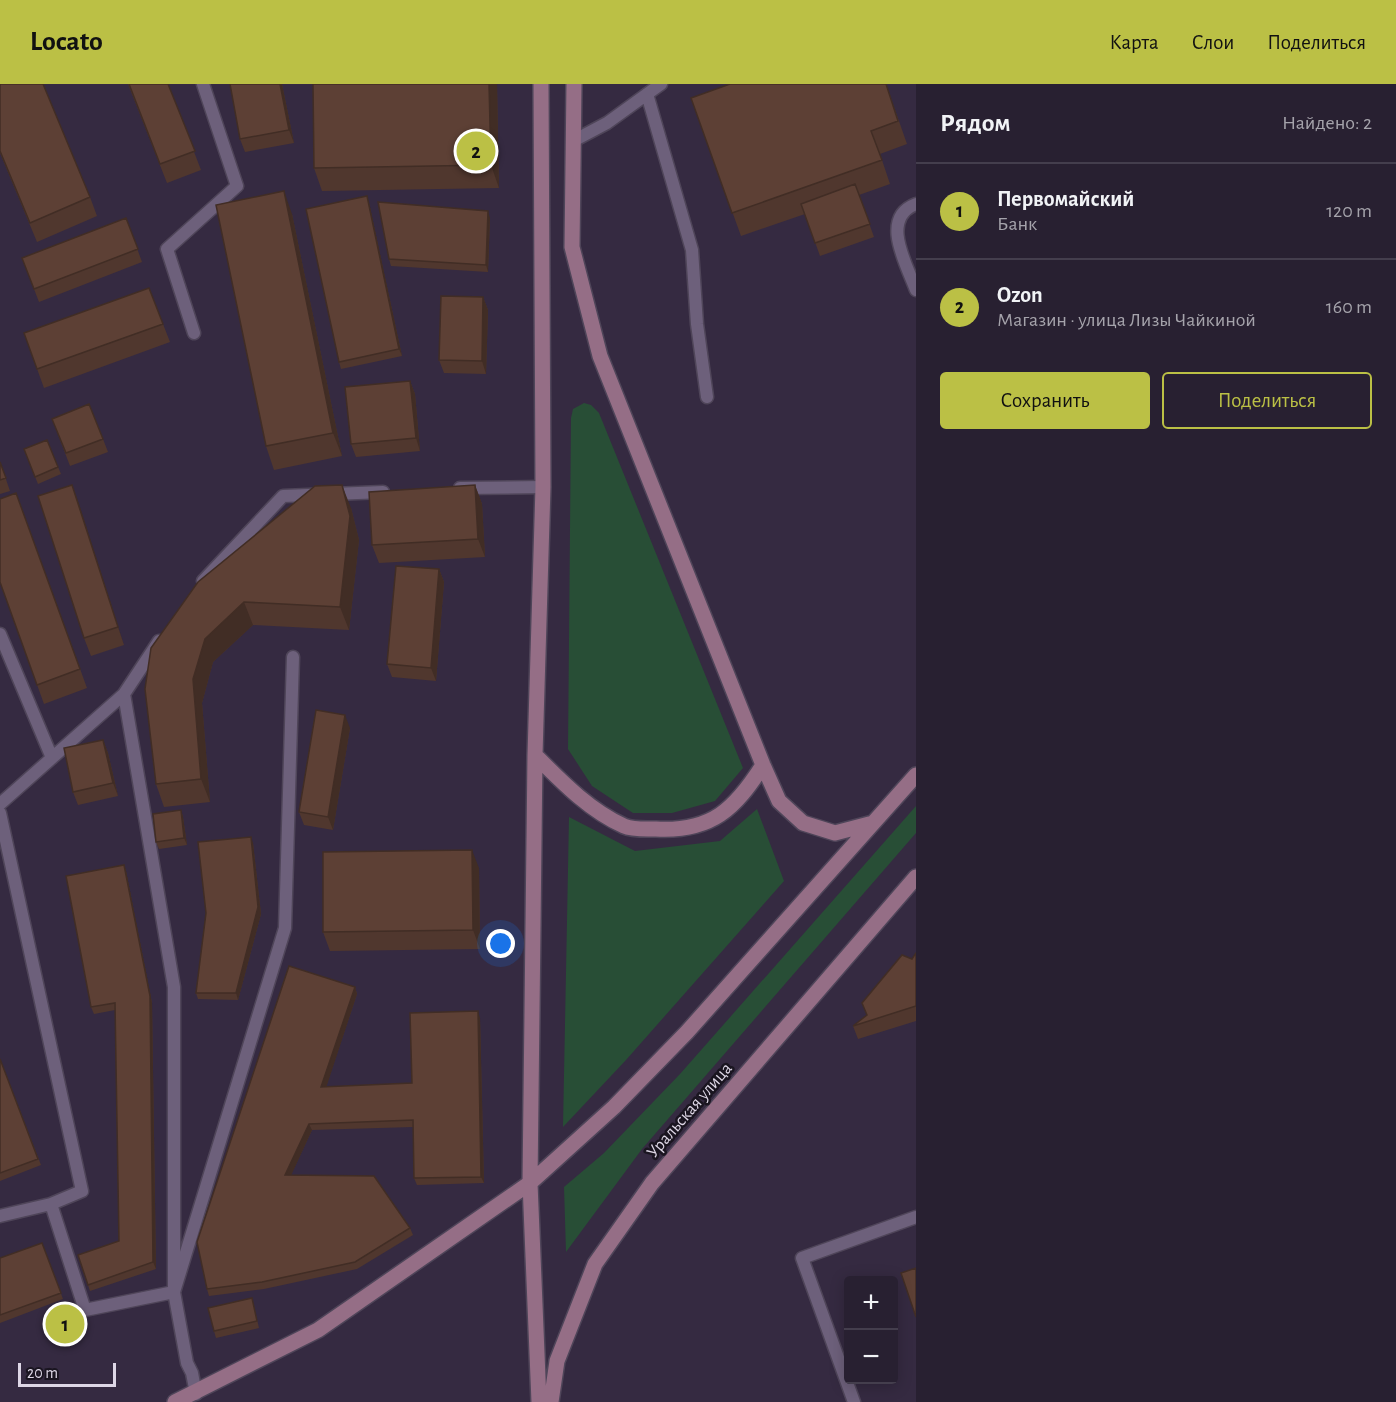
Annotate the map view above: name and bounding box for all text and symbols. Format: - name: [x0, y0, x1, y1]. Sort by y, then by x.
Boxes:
- text: Locato: [30, 28, 103, 56]
- text: Карта: [1109, 32, 1159, 53]
- text: Слои: [1192, 32, 1234, 53]
- text: Поделиться: [1267, 32, 1366, 53]
- text: Рядом: [940, 110, 1011, 136]
- text: Найдено: 2: [1282, 113, 1372, 133]
- pin: 2: [456, 128, 496, 174]
- text: Первомайский: [997, 188, 1134, 210]
- text: 1: [956, 201, 963, 221]
- text: 120 m: [1326, 201, 1372, 221]
- text: Банк: [997, 214, 1037, 234]
- text: Ozon: [997, 284, 1043, 306]
- text: 2: [955, 297, 964, 317]
- text: 160 m: [1326, 297, 1372, 317]
- text: Магазин · улица Лизы Чайкиной: [997, 310, 1256, 330]
- button: Сохранить: [940, 372, 1150, 429]
- button: Поделиться: [1162, 372, 1372, 429]
- your location: [486, 929, 515, 958]
- street label: Уральская улица: [644, 1060, 736, 1162]
- map controls: [844, 1276, 898, 1384]
- button: +: [844, 1276, 898, 1330]
- pin: 1: [46, 1302, 84, 1346]
- button: −: [844, 1330, 898, 1384]
- scale bar: [18, 1360, 116, 1388]
- text: 20 m: [27, 1365, 58, 1381]

